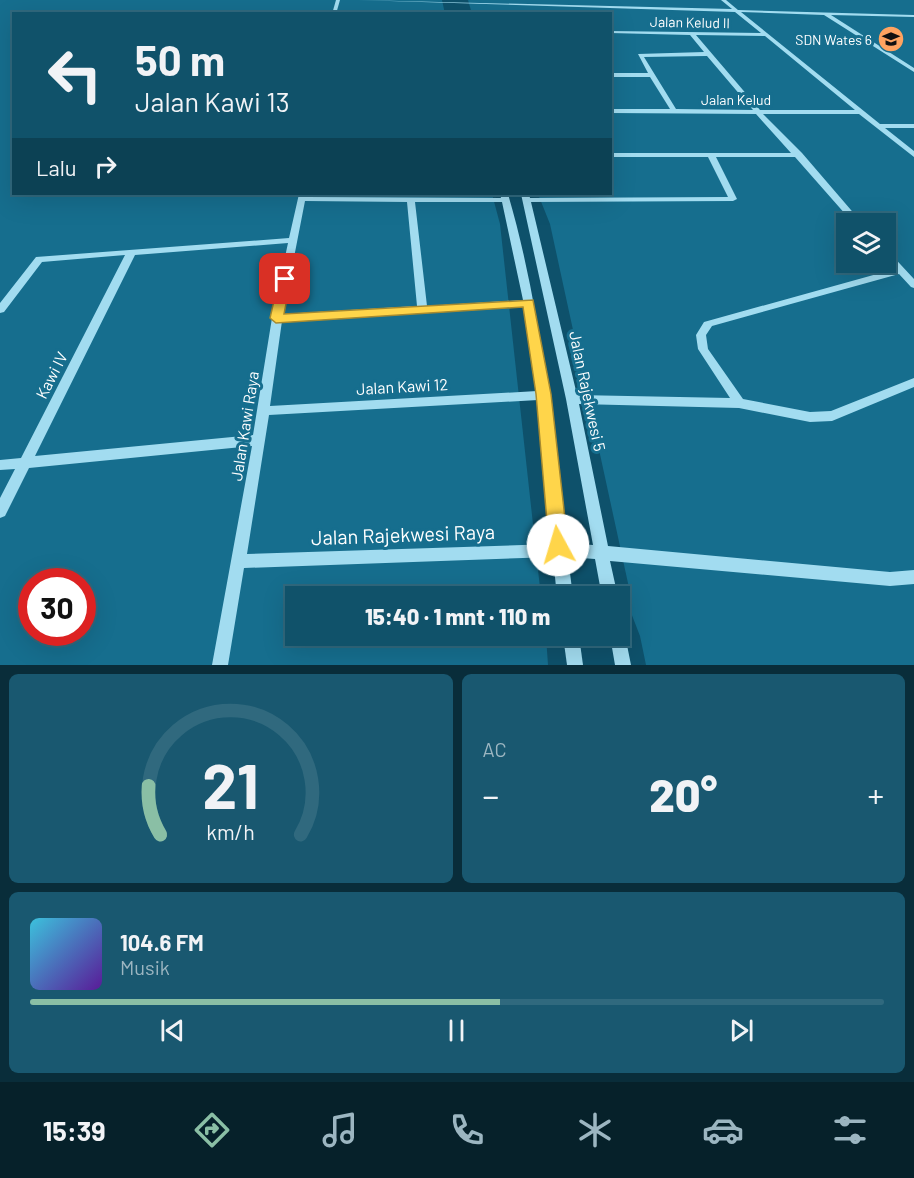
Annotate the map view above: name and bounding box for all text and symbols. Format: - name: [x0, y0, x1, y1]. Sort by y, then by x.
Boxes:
- street label: Jalan Kelud II: [650, 13, 730, 31]
- school or university icon: SDN Wates 6: [876, 24, 906, 54]
- place label: SDN Wates 6: [795, 31, 872, 48]
- text: 50 m: [135, 34, 225, 84]
- icon: left: [36, 36, 114, 114]
- text: Jalan Kawi 13: [135, 85, 290, 117]
- street label: Jalan Kelud: [701, 91, 771, 108]
- icon: right: [89, 150, 122, 183]
- text: Lalu: [36, 154, 77, 180]
- map controls: [836, 213, 896, 273]
- button: layers: [836, 213, 896, 273]
- pin: [259, 253, 310, 304]
- icon: arrive: [268, 262, 301, 295]
- street label: Jalan Rajekwesi 5: [566, 329, 610, 453]
- street label: Kawi IV: [31, 348, 71, 402]
- street label: Jalan Kawi Raya: [226, 370, 262, 482]
- street label: Jalan Kawi 12: [356, 374, 448, 398]
- position arrow: [526, 513, 590, 577]
- street label: Jalan Rajekwesi Raya: [311, 519, 495, 549]
- speed limit sign: 30: [18, 568, 96, 646]
- text: 15:40 · 1 mnt · 110 m: [365, 603, 550, 629]
- text: AC: [483, 737, 507, 761]
- text: 21: [202, 747, 259, 821]
- text: 20°: [649, 767, 717, 821]
- text: −: [483, 775, 499, 815]
- text: +: [868, 775, 884, 815]
- text: km/h: [206, 820, 255, 845]
- text: 104.6 FM: [120, 929, 204, 955]
- text: Musik: [120, 955, 170, 979]
- icon: previous: [156, 1014, 189, 1047]
- icon: pause: [440, 1014, 473, 1047]
- icon: next: [725, 1014, 758, 1047]
- icon: directions: [191, 1109, 233, 1151]
- icon: music: [319, 1109, 361, 1151]
- icon: phone: [446, 1109, 488, 1151]
- icon: climate: [574, 1109, 616, 1151]
- icon: car: [702, 1109, 744, 1151]
- icon: filters: [829, 1109, 871, 1151]
- text: 15:39: [43, 1114, 106, 1146]

